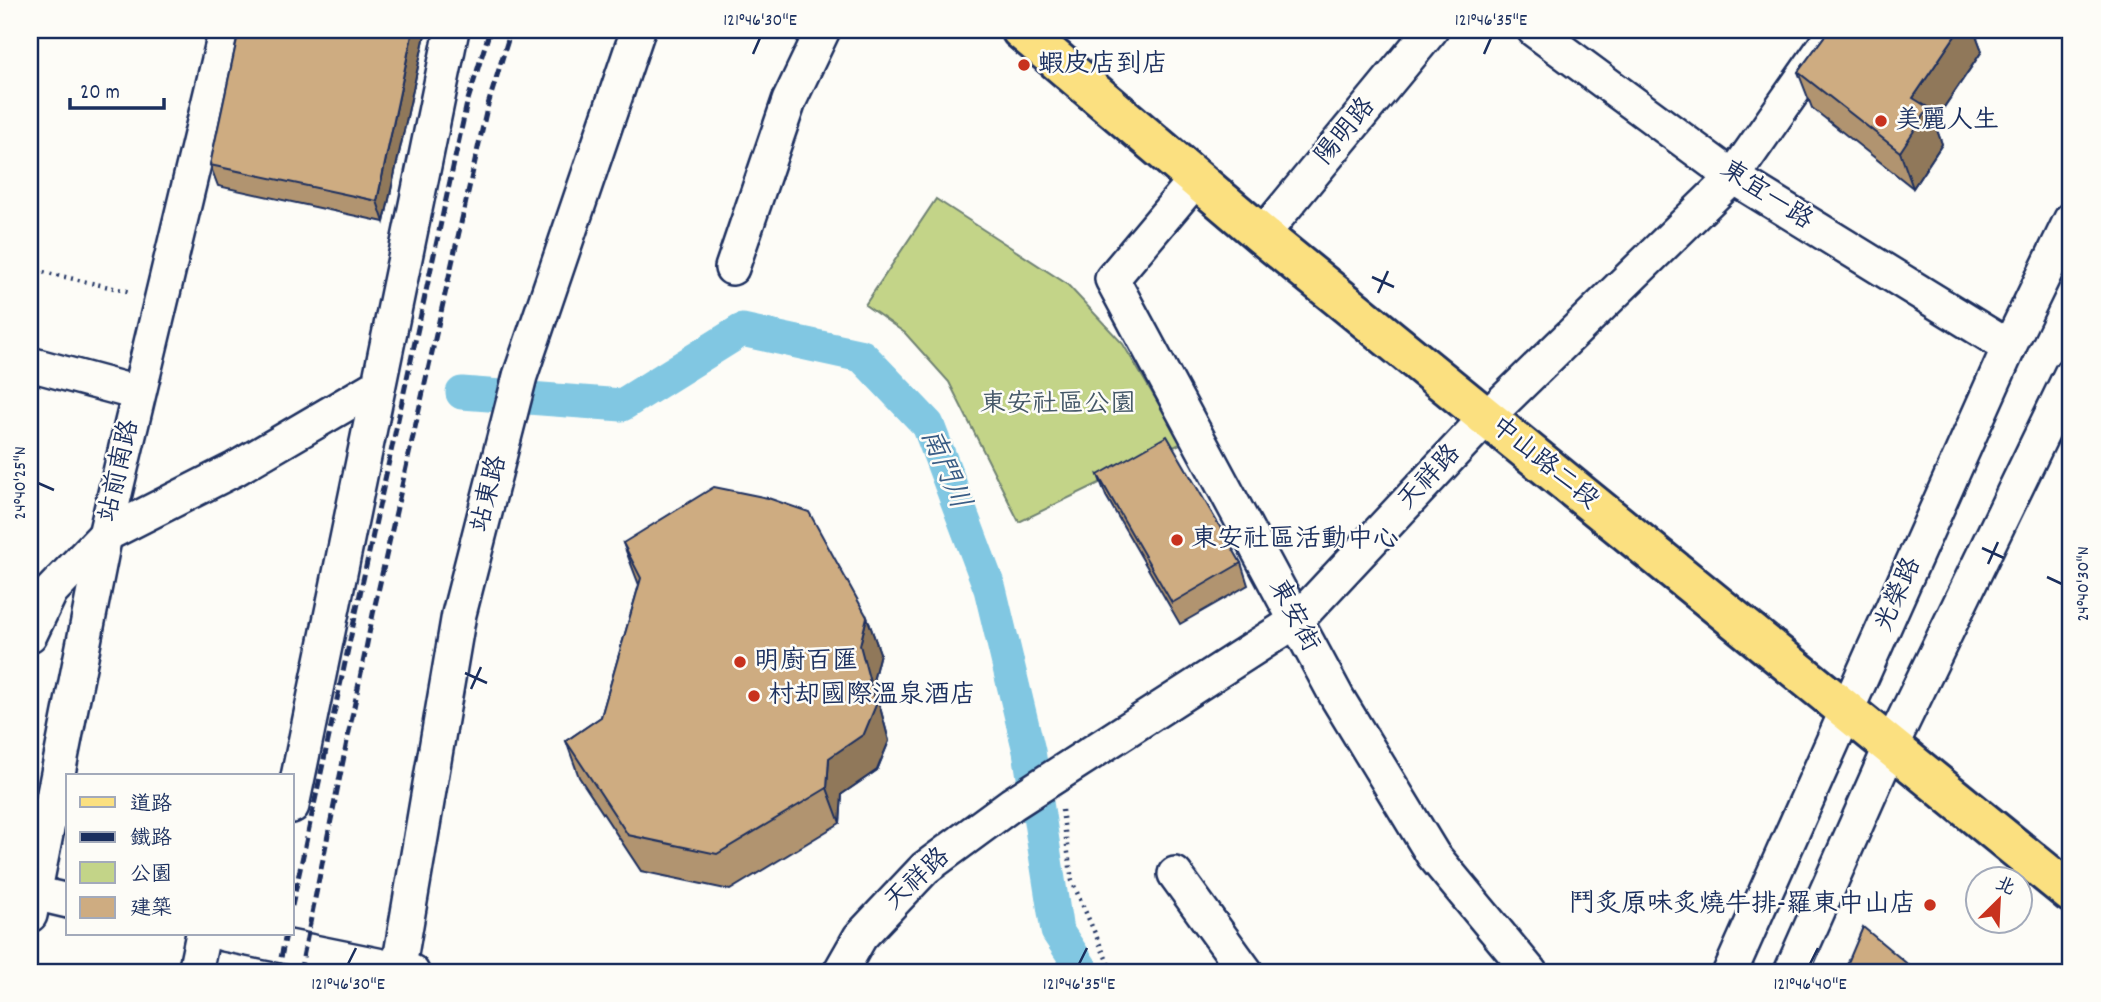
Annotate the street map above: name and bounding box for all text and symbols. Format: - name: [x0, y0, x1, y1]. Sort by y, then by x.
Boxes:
- text: 121°46'30"E: [723, 9, 797, 34]
- text: 121°46'35"E: [1455, 9, 1527, 34]
- place label: 蝦皮店到店: [1038, 47, 1168, 84]
- marker: 蝦皮店到店: [1016, 57, 1032, 73]
- scale bar: [70, 66, 164, 110]
- text: 20 m: [80, 79, 120, 109]
- street label: 陽明路: [1307, 90, 1385, 174]
- place label: 美麗人生: [1895, 103, 1999, 140]
- marker: 美麗人生: [1873, 113, 1889, 129]
- street label: 東宜一路: [1712, 152, 1820, 240]
- park label: 東安社區公園: [980, 387, 1136, 424]
- street label: 中山路二段: [1482, 409, 1606, 519]
- street label: 站前南路: [90, 416, 150, 526]
- water label: 南門川: [908, 424, 978, 517]
- street label: 天祥路: [1390, 437, 1470, 519]
- text: 24°40'25"N: [9, 446, 34, 520]
- street label: 站東路: [463, 452, 517, 536]
- place label: 東安社區活動中心: [1191, 522, 1399, 559]
- marker: 東安社區活動中心: [1169, 532, 1185, 548]
- text: 24°40'30"N: [2072, 546, 2097, 622]
- street label: 光榮路: [1866, 552, 1932, 638]
- street label: 東安街: [1258, 573, 1328, 659]
- place label: 明廚百匯: [754, 644, 858, 681]
- marker: 明廚百匯: [732, 654, 748, 670]
- place label: 村却國際溫泉酒店: [768, 678, 976, 715]
- marker: 村却國際溫泉酒店: [746, 688, 762, 704]
- legend: [66, 774, 294, 936]
- text: 道路: [130, 791, 172, 821]
- text: 鐵路: [130, 825, 172, 855]
- street label: 天祥路: [877, 840, 959, 920]
- text: 公園: [130, 861, 172, 891]
- north arrow: [1965, 866, 2035, 936]
- text: 北: [1990, 871, 2019, 904]
- place label: 鬥炙原味炙燒牛排-羅東中山店: [1569, 887, 1916, 924]
- text: 建築: [130, 895, 172, 925]
- marker: 鬥炙原味炙燒牛排-羅東中山店: [1922, 897, 1938, 913]
- text: 121°46'30"E: [311, 973, 385, 998]
- text: 121°46'35"E: [1043, 973, 1115, 998]
- text: 121°46'40"E: [1773, 973, 1847, 998]

